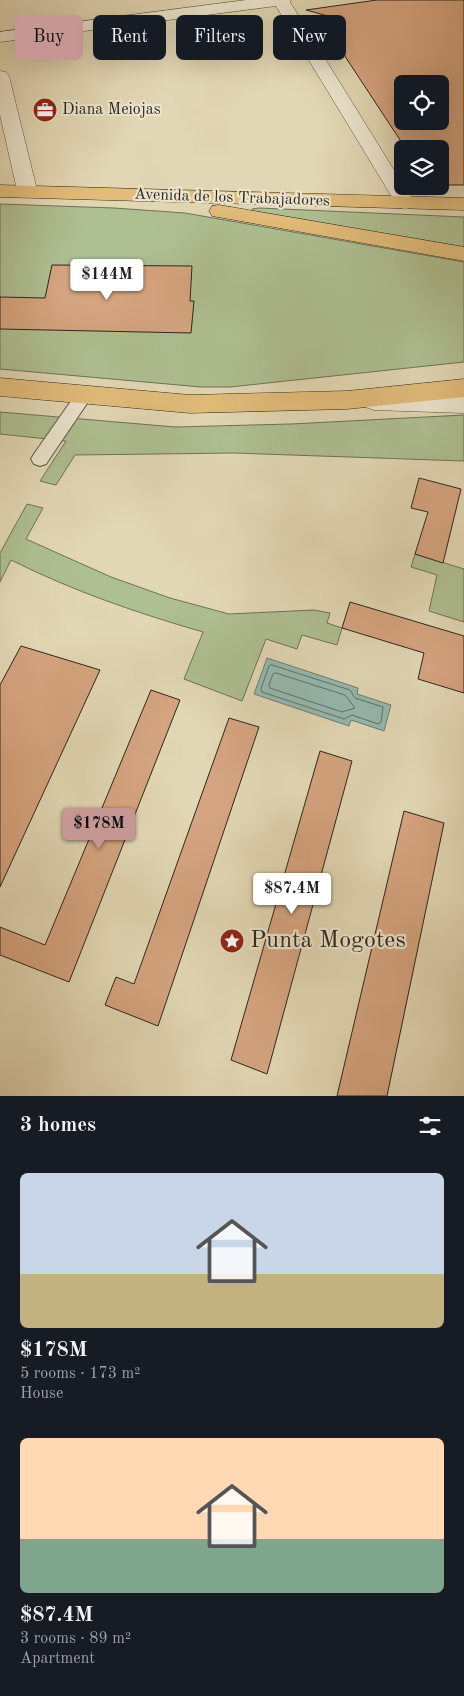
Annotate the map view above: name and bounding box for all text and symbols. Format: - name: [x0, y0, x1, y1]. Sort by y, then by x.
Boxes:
- chip: Buy: [15, 15, 83, 60]
- chip: Rent: [93, 15, 166, 60]
- chip: Filters: [176, 15, 263, 60]
- chip: New: [273, 15, 346, 60]
- map controls: [394, 75, 449, 195]
- button: locate: [394, 75, 449, 130]
- office icon: Diana Meiojas: [32, 97, 58, 123]
- place label: Diana Meiojas: [62, 102, 161, 118]
- button: layers: [394, 140, 449, 195]
- street label: Avenida de los Trabajadores: [134, 187, 330, 209]
- pin: $144M: [72, 258, 142, 301]
- text: $144M: [81, 267, 133, 283]
- pin: $178M: [64, 808, 134, 850]
- text: $178M: [73, 816, 125, 832]
- pin: $87.4M: [251, 872, 333, 915]
- text: $87.4M: [264, 881, 320, 897]
- place icon: Punta Mogotes: [219, 928, 245, 954]
- place label: Punta Mogotes: [250, 929, 406, 953]
- icon: filters: [416, 1112, 444, 1140]
- text: 3 homes: [20, 1115, 96, 1136]
- icon: home: [187, 1206, 277, 1296]
- text: $178M: [20, 1340, 87, 1361]
- text: 5 rooms · 173 m²: [20, 1366, 140, 1382]
- text: House: [20, 1386, 63, 1402]
- icon: home: [187, 1471, 277, 1561]
- text: $87.4M: [20, 1605, 93, 1626]
- text: 3 rooms · 89 m²: [20, 1631, 131, 1647]
- text: Apartment: [20, 1651, 95, 1667]

